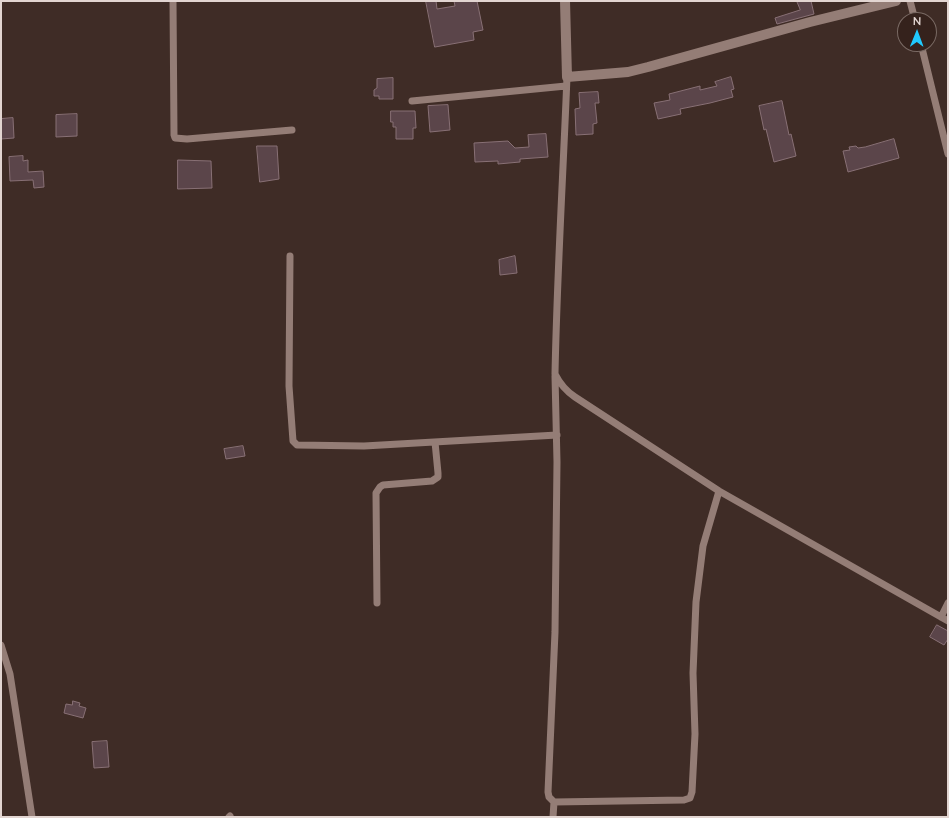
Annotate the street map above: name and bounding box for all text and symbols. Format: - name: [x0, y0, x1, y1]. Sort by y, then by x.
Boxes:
- north arrow: [897, 12, 937, 52]
- text: N: [913, 14, 922, 27]

